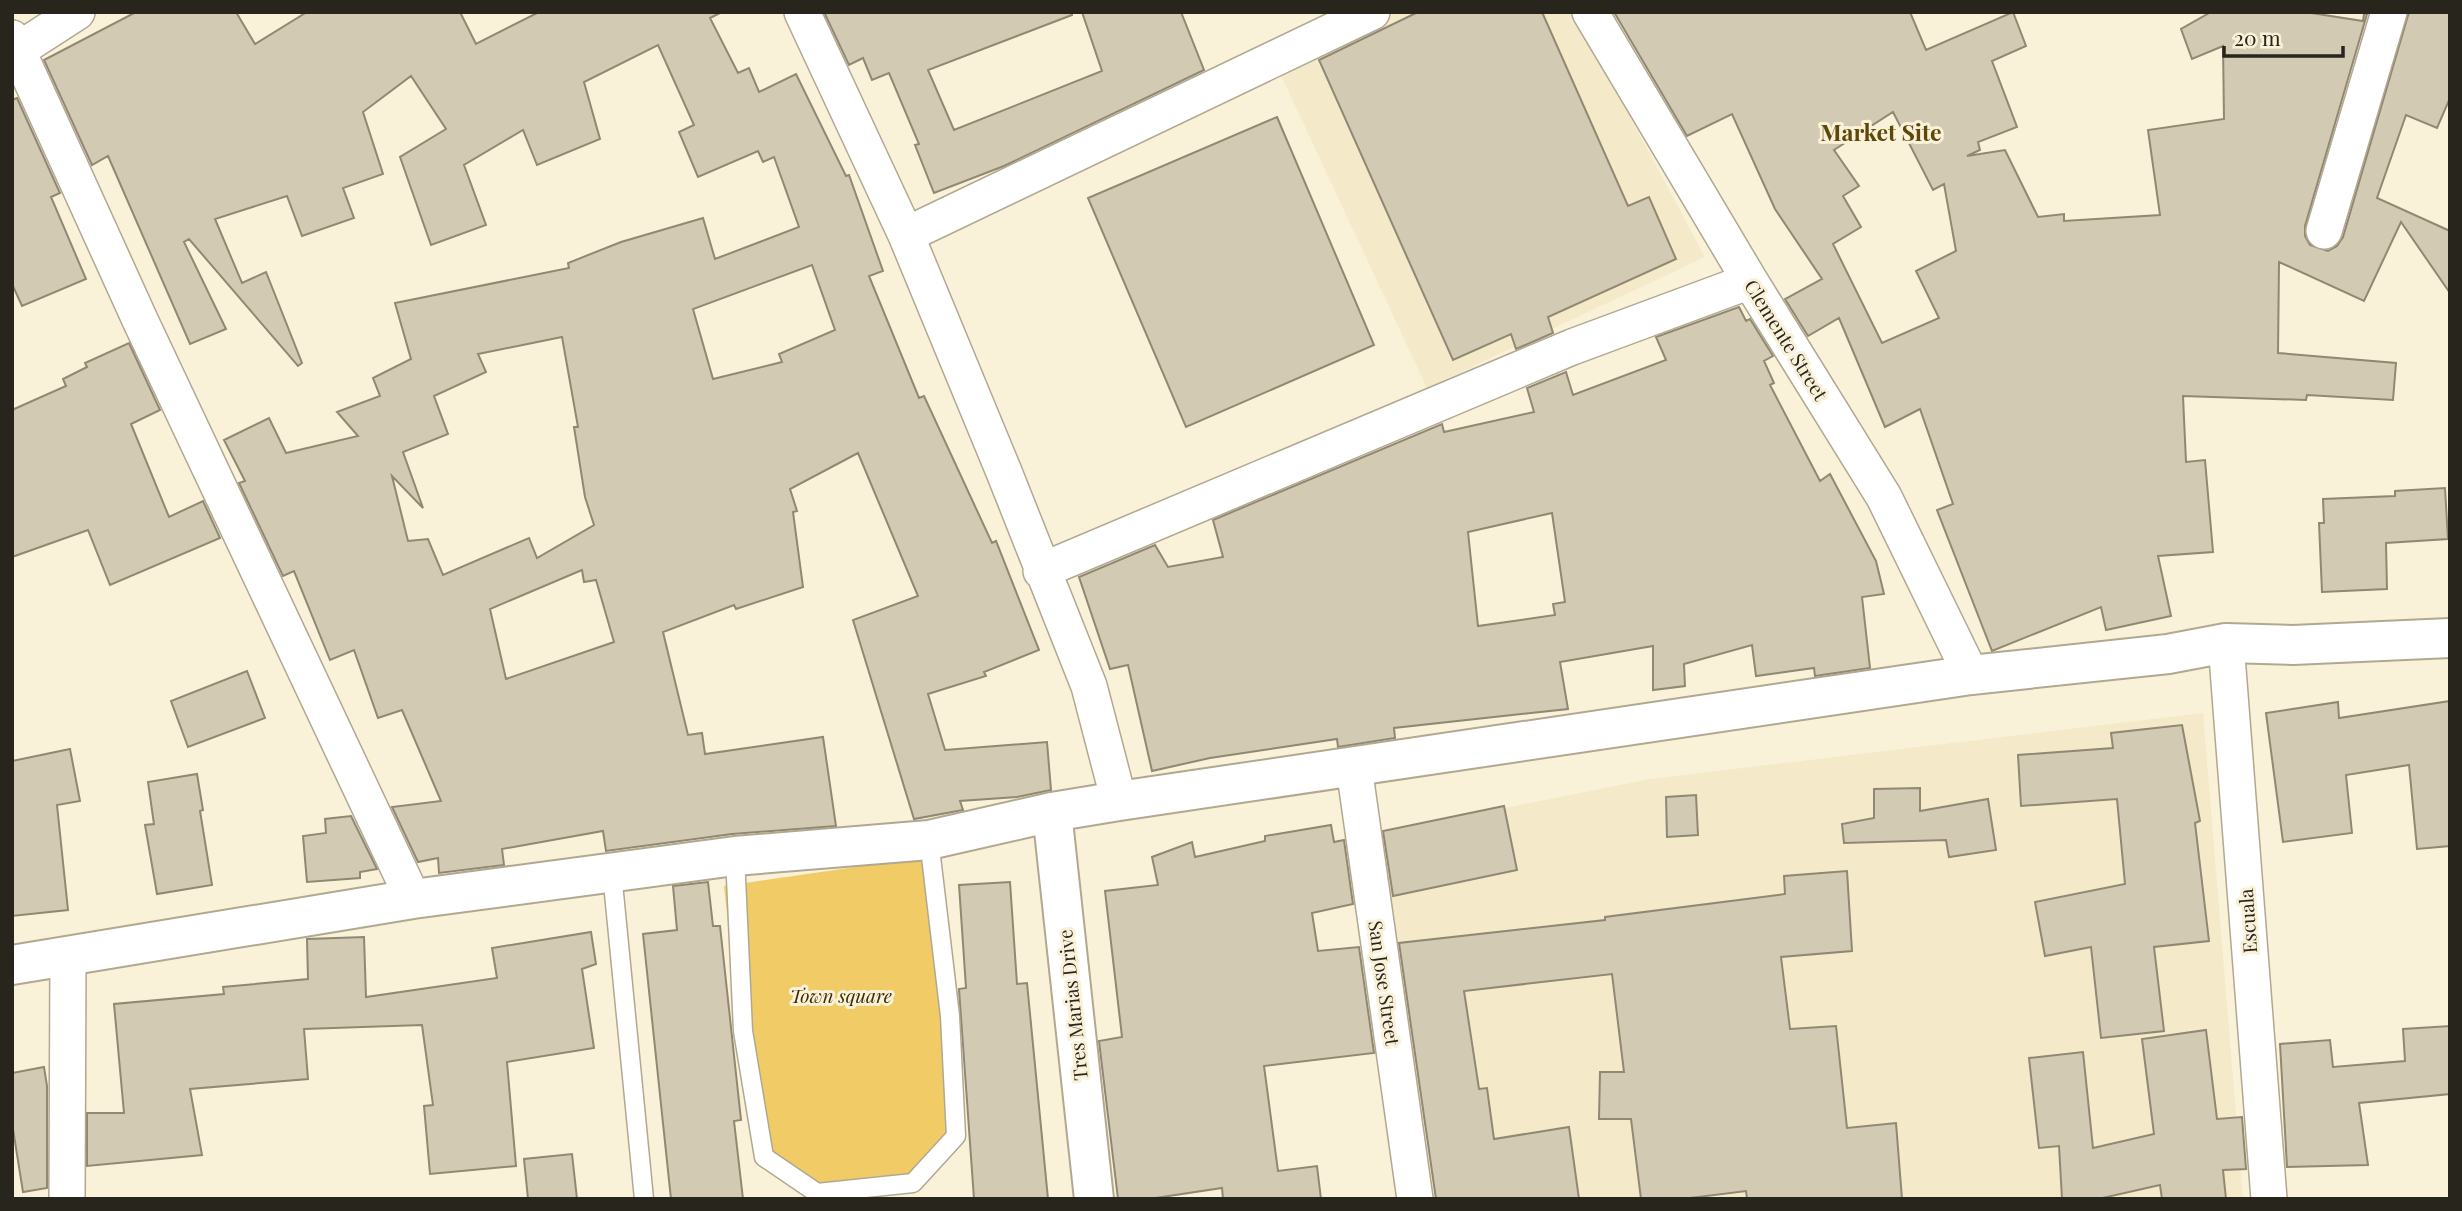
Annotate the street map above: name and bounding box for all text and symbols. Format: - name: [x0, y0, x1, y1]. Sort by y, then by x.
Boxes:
- scale bar: [2224, 14, 2343, 58]
- text: 20 m: [2234, 23, 2281, 51]
- district label: Market Site: [1820, 116, 1942, 147]
- street label: Clemente Street: [1739, 274, 1835, 405]
- street label: Escuala: [2232, 887, 2262, 954]
- street label: San Jose Street: [1363, 919, 1407, 1047]
- street label: Tres Marias Drive: [1051, 928, 1093, 1082]
- park label: Town square: [790, 982, 892, 1008]

